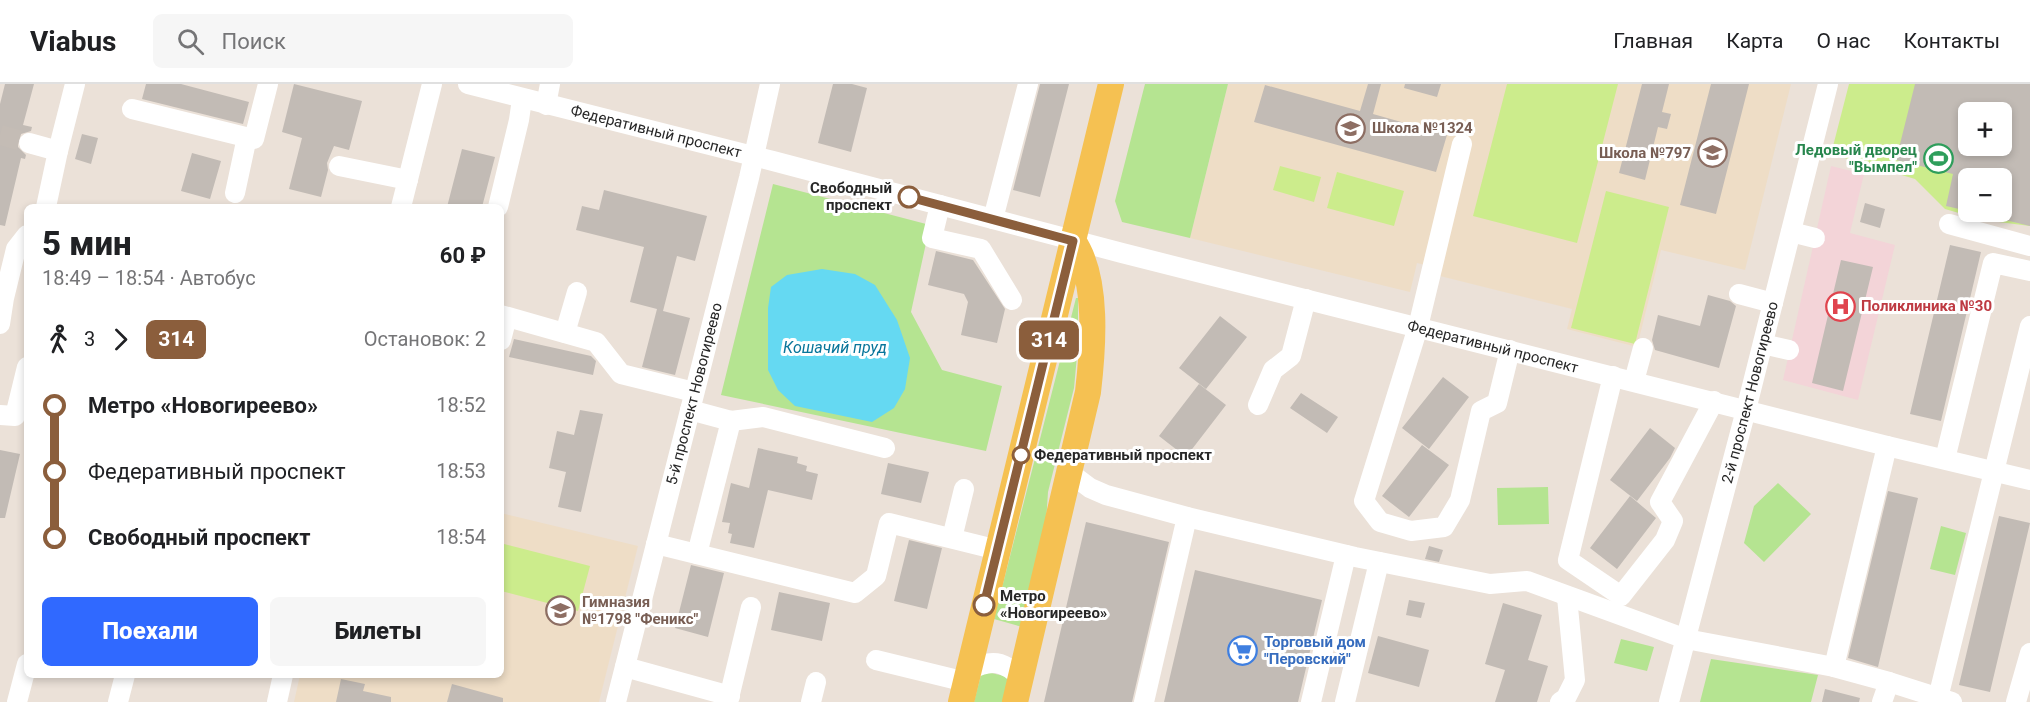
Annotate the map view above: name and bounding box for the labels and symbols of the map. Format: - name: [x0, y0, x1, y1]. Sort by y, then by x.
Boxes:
- street label: Федеративный проспект: [569, 101, 744, 162]
- school or university icon: Школа №1324: [1335, 112, 1367, 144]
- place label: Школа №1324: [1372, 119, 1473, 137]
- school or university icon: Школа №797: [1696, 137, 1728, 169]
- place label: Ледовый дворец "Вымпел": [1795, 141, 1917, 176]
- sports icon: Ледовый дворец "Вымпел": [1922, 143, 1954, 175]
- place label: Школа №797: [1599, 144, 1691, 162]
- place label: Свободный проспект: [810, 179, 892, 214]
- marker: Свободный проспект: [898, 186, 920, 208]
- hospital icon: Поликлиника №30: [1824, 290, 1856, 322]
- place label: Поликлиника №30: [1861, 297, 1992, 315]
- street label: 2-й проспект Новогиреево: [1718, 300, 1782, 485]
- street label: 5-й проспект Новогиреево: [662, 301, 726, 487]
- street label: Федеративный проспект: [1405, 316, 1580, 377]
- line badge: 314: [1014, 320, 1084, 360]
- water label: Кошачий пруд: [783, 338, 887, 357]
- marker: Федеративный проспект: [1012, 446, 1030, 464]
- place label: Федеративный проспект: [1034, 446, 1212, 464]
- place label: Метро «Новогиреево»: [1000, 587, 1107, 622]
- place label: Гимназия №1798 "Феникс": [582, 593, 699, 628]
- marker: Метро «Новогиреево»: [973, 594, 995, 616]
- school or university icon: Гимназия №1798 "Феникс": [545, 595, 577, 627]
- place label: Торговый дом "Перовский": [1264, 633, 1366, 668]
- supermarket icon: Торговый дом "Перовский": [1227, 635, 1259, 667]

